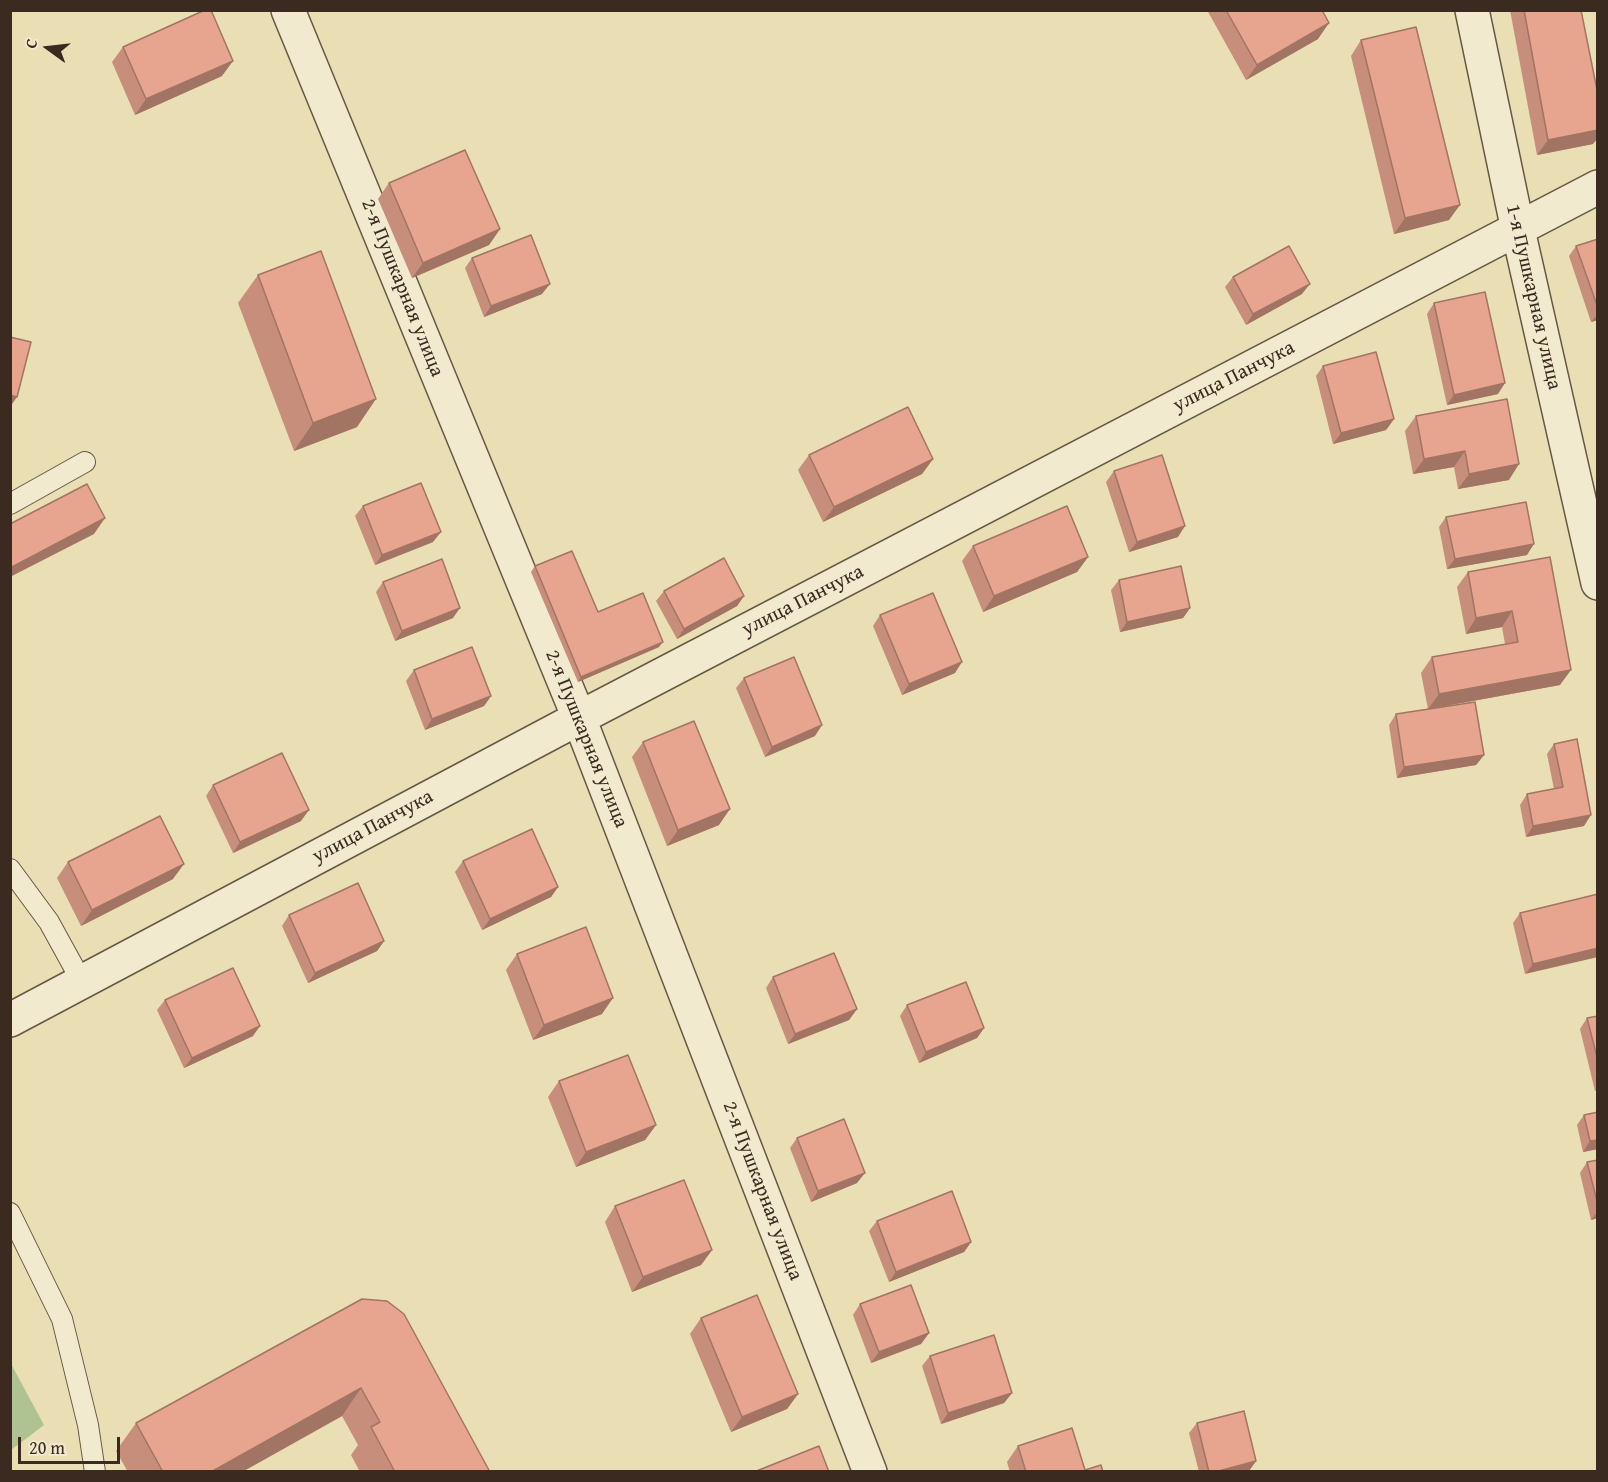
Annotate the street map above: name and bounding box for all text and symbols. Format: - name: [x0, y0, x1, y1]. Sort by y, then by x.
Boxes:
- north arrow: [18, 18, 78, 78]
- text: С: [18, 36, 43, 51]
- street label: 2-я Пушкарная улица: [355, 196, 449, 380]
- street label: 1-я Пушкарная улица: [1500, 202, 1566, 392]
- street label: улица Панчука: [1169, 336, 1299, 418]
- street label: улица Панчука: [738, 560, 868, 642]
- street label: 2-я Пушкарная улица: [539, 647, 633, 831]
- street label: улица Панчука: [309, 785, 437, 869]
- street label: 2-я Пушкарная улица: [717, 1098, 807, 1284]
- scale bar: [21, 1425, 123, 1463]
- text: 20 m: [29, 1434, 65, 1461]

